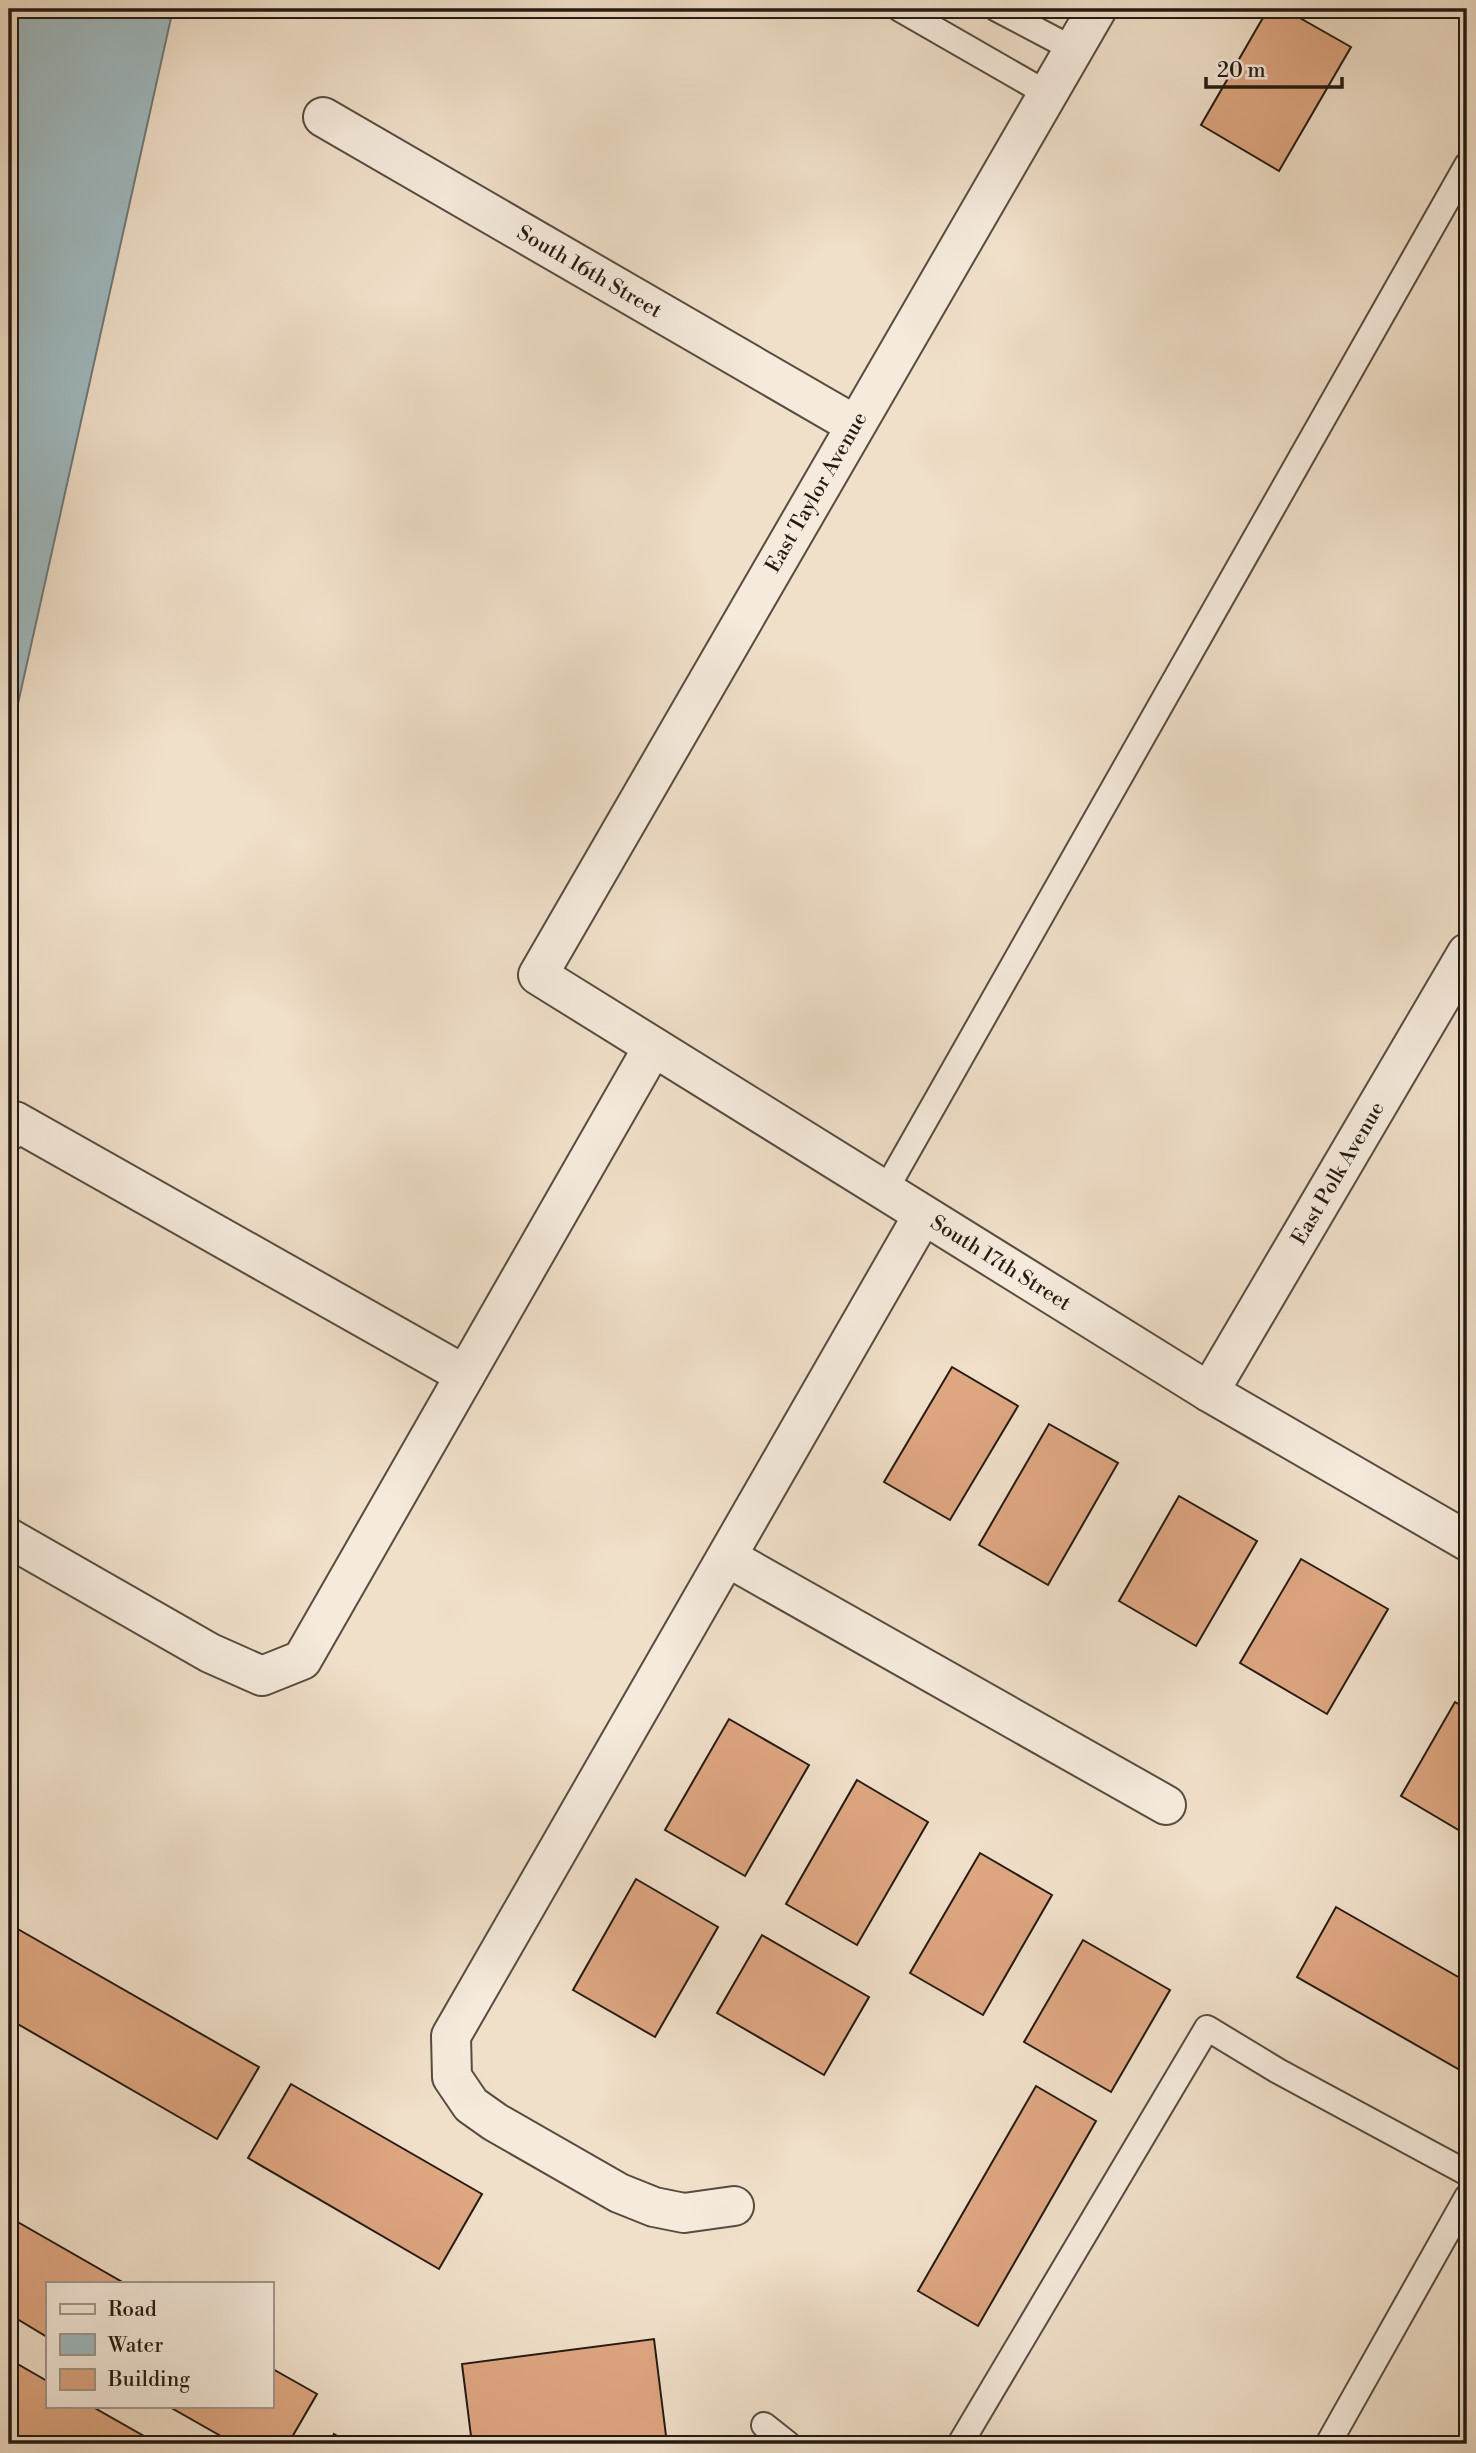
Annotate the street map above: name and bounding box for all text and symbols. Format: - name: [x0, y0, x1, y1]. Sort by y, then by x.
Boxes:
- scale bar: [1206, 46, 1343, 90]
- text: 20 m: [1217, 58, 1266, 84]
- street label: South 16th Street: [512, 220, 667, 325]
- street label: East Taylor Avenue: [760, 408, 873, 577]
- street label: East Polk Avenue: [1286, 1097, 1391, 1250]
- street label: South 17th Street: [925, 1210, 1076, 1317]
- legend: [46, 2282, 273, 2408]
- text: Road: [108, 2297, 157, 2323]
- text: Water: [107, 2333, 163, 2359]
- text: Building: [107, 2367, 190, 2393]

